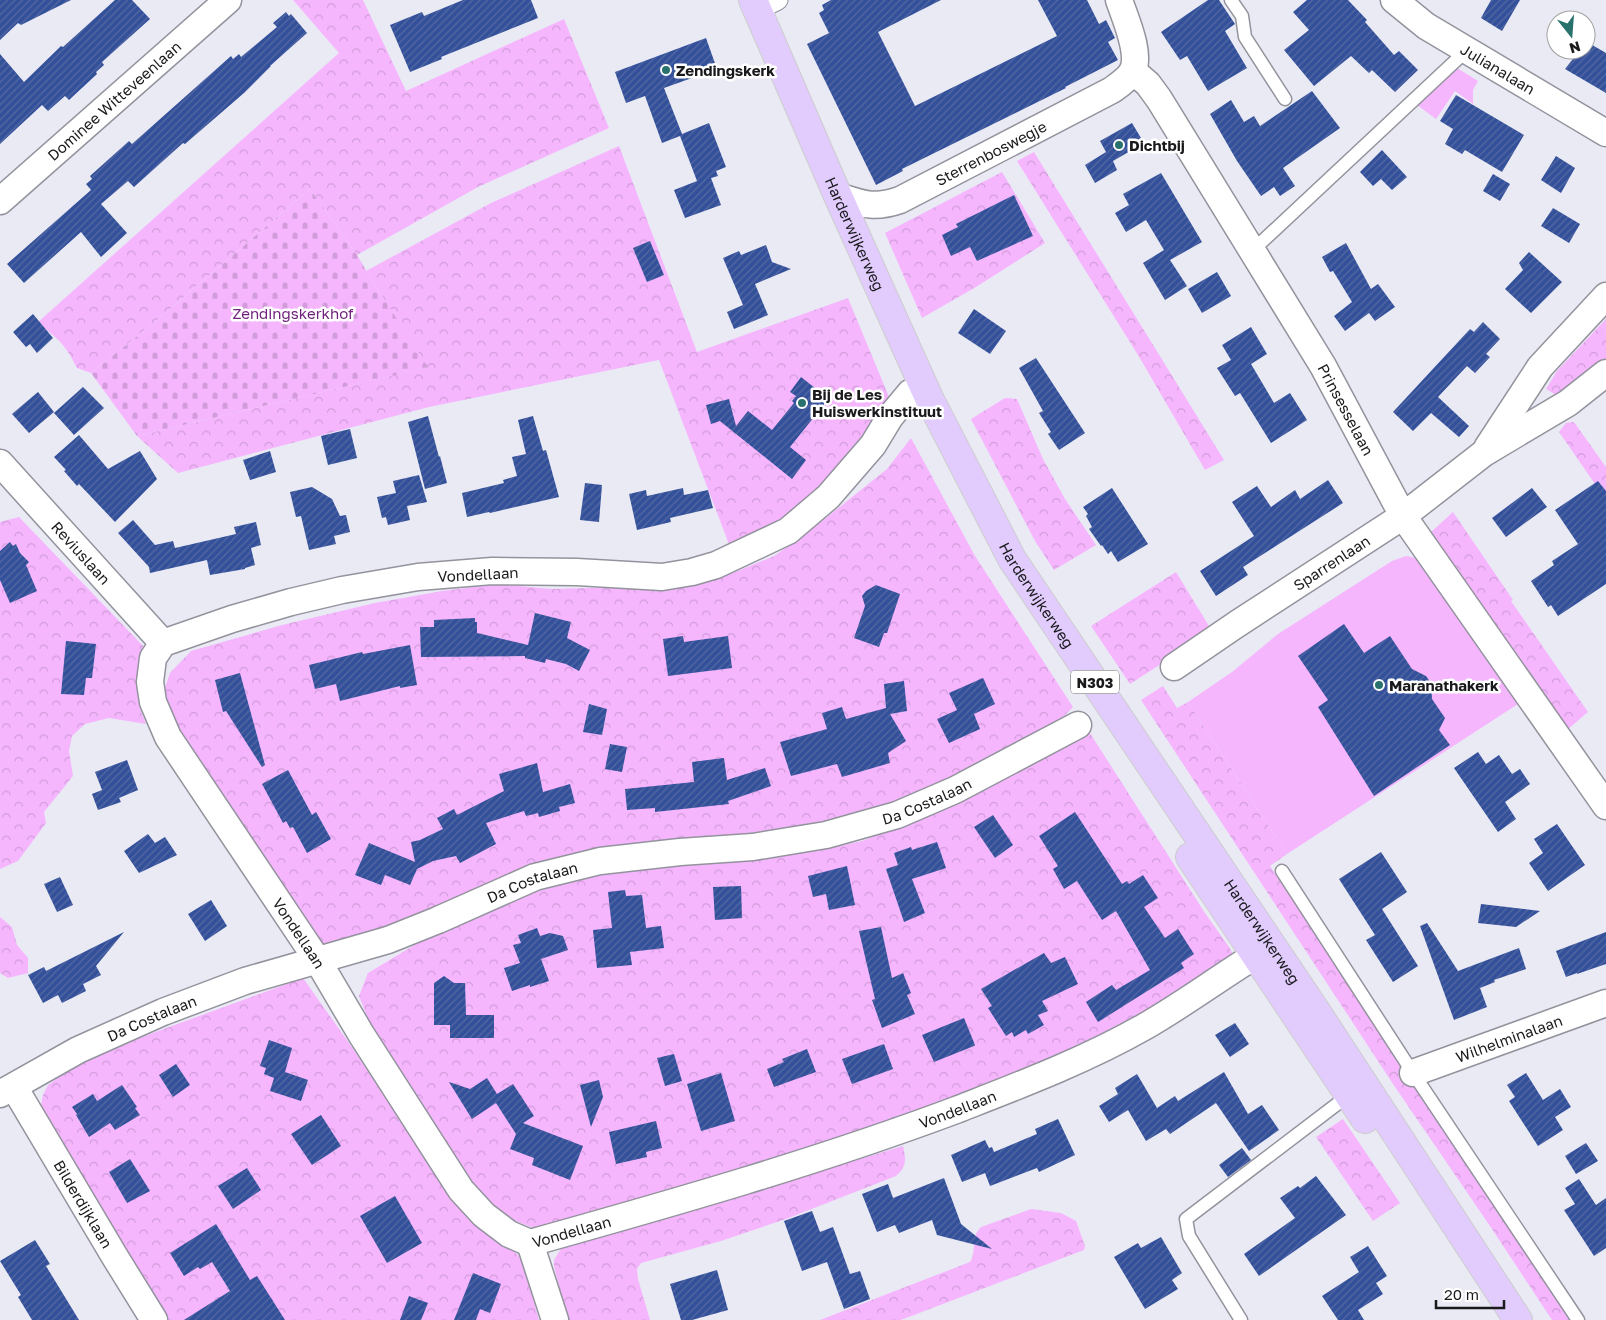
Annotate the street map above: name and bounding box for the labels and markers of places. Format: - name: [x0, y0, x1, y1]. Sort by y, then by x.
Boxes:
- place label: Zendingskerk: [676, 61, 775, 79]
- marker: Zendingskerk: [660, 64, 672, 76]
- place label: Dichtbij: [1129, 136, 1185, 154]
- marker: Dichtbij: [1113, 139, 1125, 151]
- place label: Bij de Les Huiswerkinstituut: [812, 385, 942, 420]
- marker: Bij de Les Huiswerkinstituut: [796, 397, 808, 409]
- place label: Maranathakerk: [1389, 676, 1499, 694]
- marker: Maranathakerk: [1373, 679, 1385, 691]

